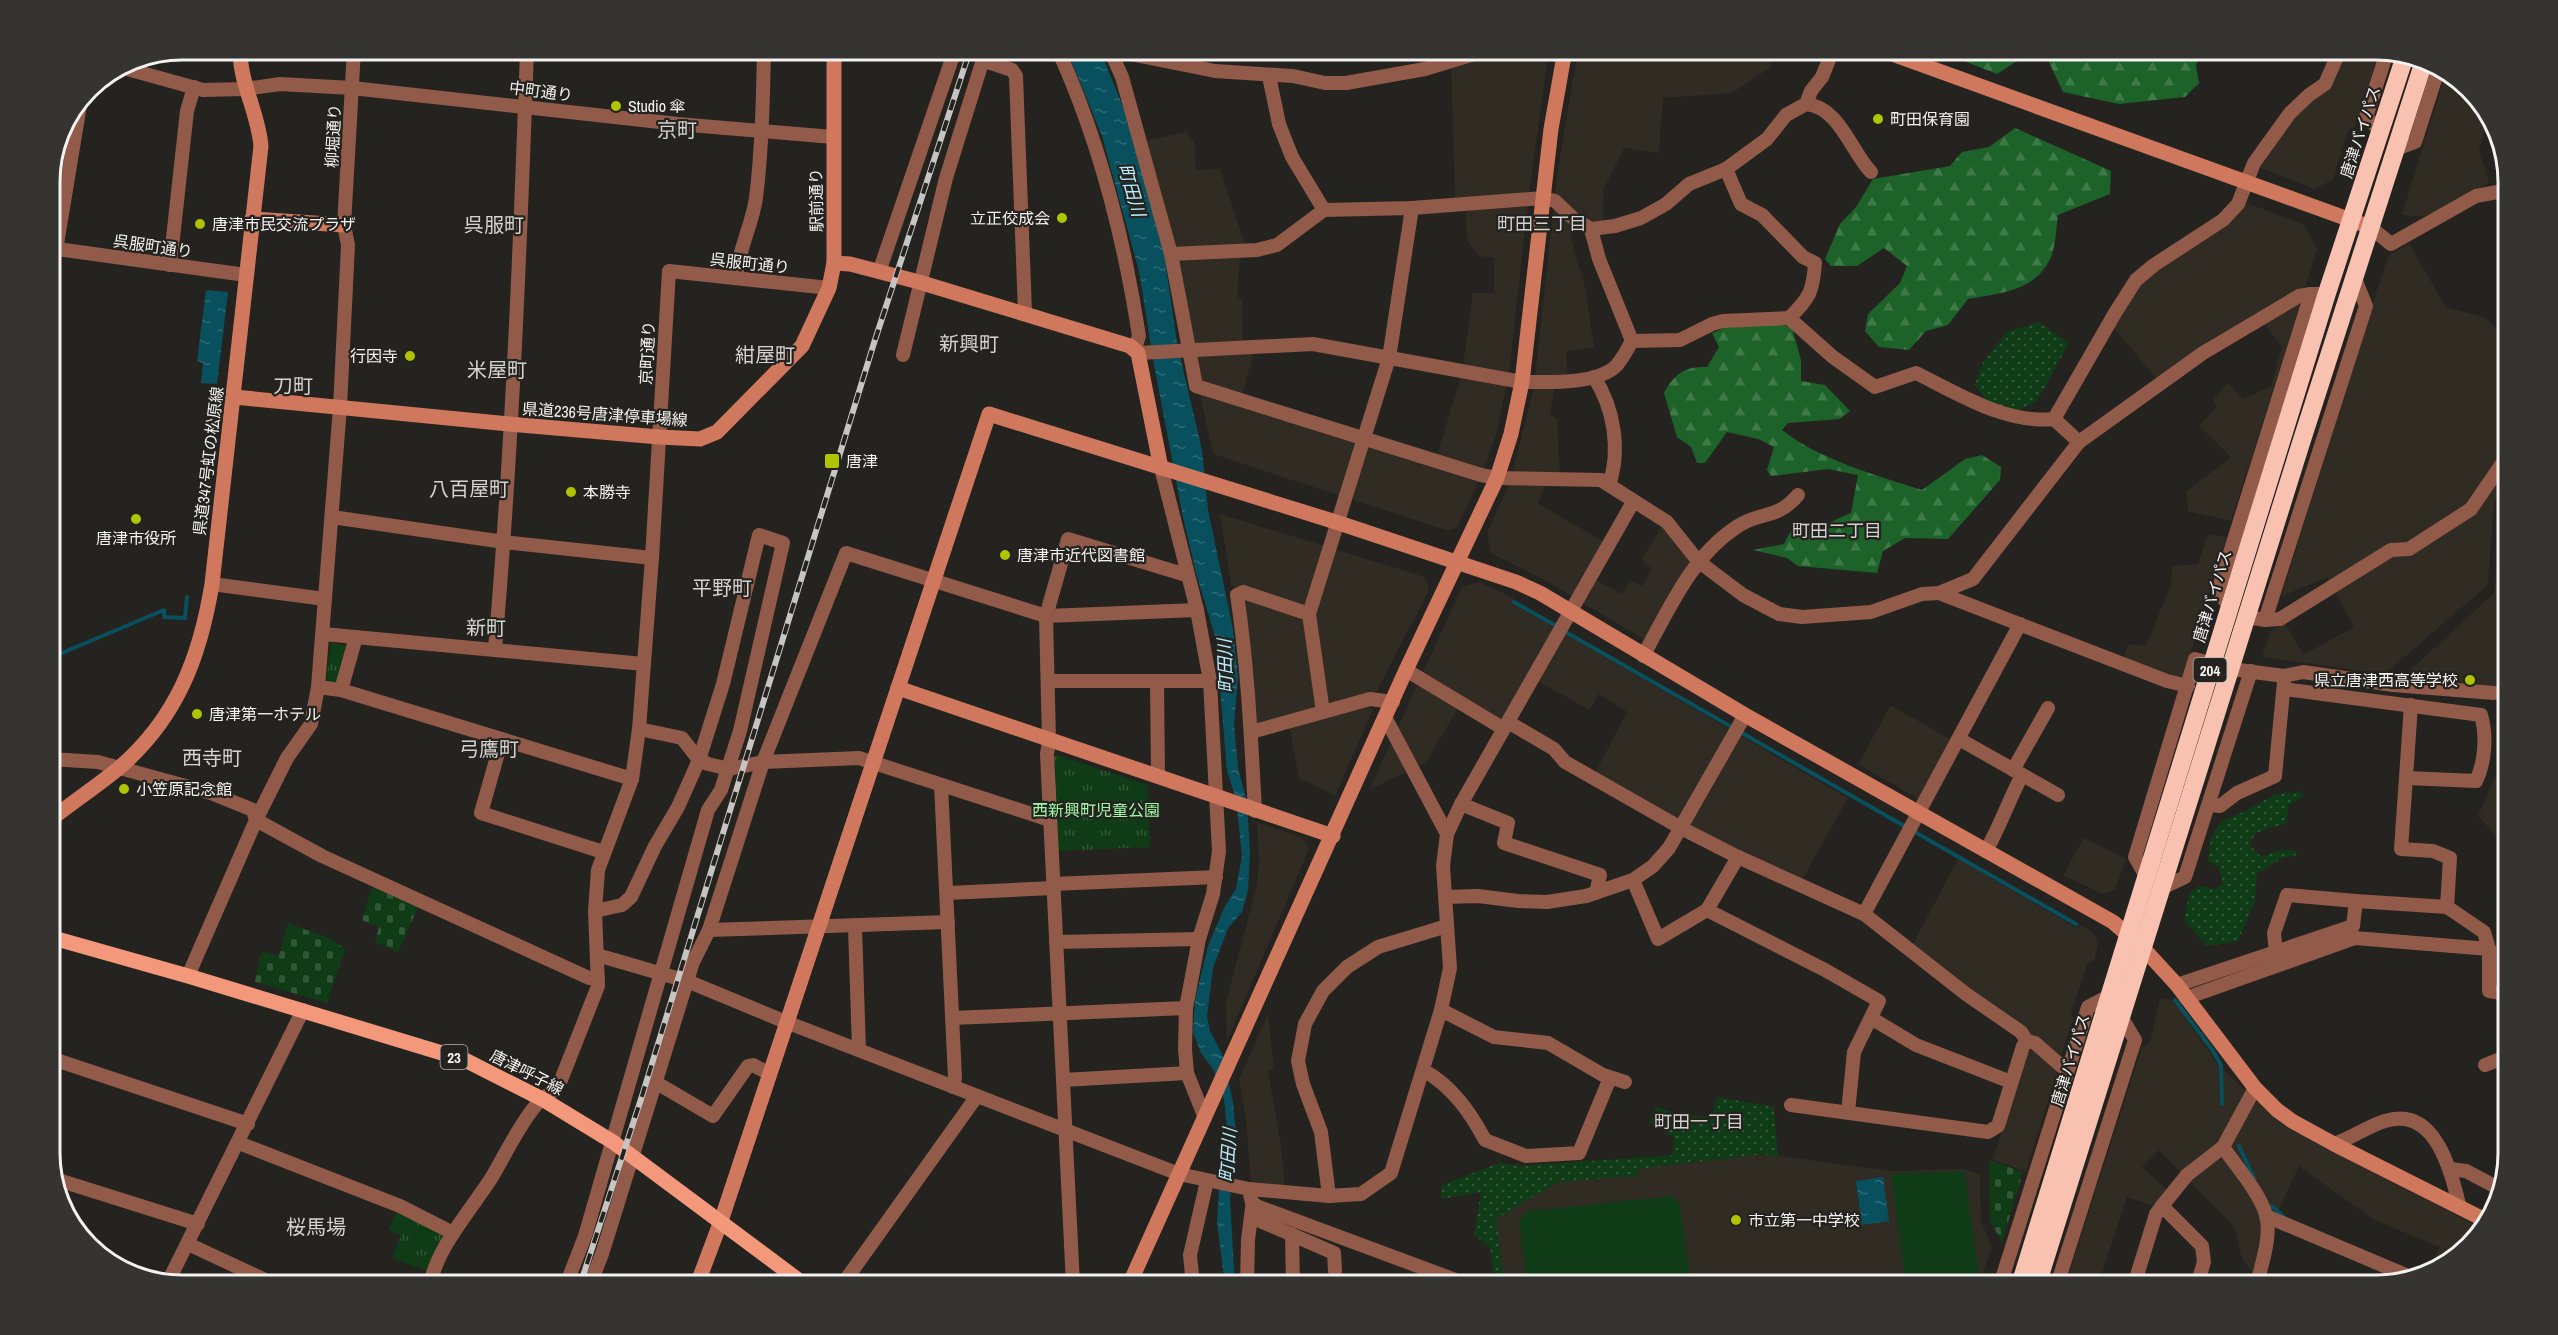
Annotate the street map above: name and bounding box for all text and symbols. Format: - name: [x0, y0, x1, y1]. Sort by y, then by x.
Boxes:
- street label: 中町通り: [508, 76, 574, 106]
- street label: 唐津バイパス: [2335, 83, 2385, 181]
- place label: Studio 傘: [628, 95, 686, 117]
- marker: Studio 傘: [609, 99, 623, 113]
- street label: 柳堀通り: [320, 103, 346, 169]
- place label: 町田保育園: [1890, 108, 1970, 130]
- marker: 町田保育園: [1871, 112, 1885, 126]
- district label: 京町: [657, 116, 697, 143]
- water label: 町田川: [1113, 161, 1152, 221]
- street label: 駅前通り: [804, 168, 828, 232]
- place label: 立正佼成会: [970, 207, 1050, 229]
- district label: 呉服町: [464, 211, 524, 238]
- marker: 立正佼成会: [1055, 211, 1069, 225]
- district label: 町田三丁目: [1497, 211, 1587, 236]
- place label: 唐津市民交流プラザ: [212, 213, 356, 235]
- marker: 唐津市民交流プラザ: [193, 217, 207, 231]
- street label: 呉服町通り: [112, 230, 194, 262]
- street label: 呉服町通り: [709, 248, 791, 278]
- street label: 京町通り: [634, 320, 660, 386]
- district label: 新興町: [939, 330, 999, 357]
- district label: 紺屋町: [735, 341, 795, 368]
- place label: 行因寺: [350, 345, 398, 367]
- marker: 行因寺: [403, 349, 417, 363]
- district label: 米屋町: [467, 356, 527, 383]
- district label: 刀町: [273, 372, 313, 399]
- street label: 県道347号虹の松原線: [188, 385, 228, 537]
- street label: 県道236号唐津停車場線: [521, 397, 689, 431]
- place label: 唐津: [846, 450, 878, 472]
- marker: 唐津: [823, 452, 841, 470]
- district label: 八百屋町: [429, 475, 509, 502]
- place label: 本勝寺: [583, 481, 631, 503]
- marker: 本勝寺: [564, 485, 578, 499]
- marker: 唐津市役所: [129, 512, 143, 526]
- district label: 町田二丁目: [1792, 518, 1882, 543]
- place label: 唐津市役所: [96, 527, 176, 549]
- place label: 唐津市近代図書館: [1017, 544, 1145, 566]
- street label: 唐津バイパス: [2187, 547, 2237, 645]
- marker: 唐津市近代図書館: [998, 548, 1012, 562]
- district label: 平野町: [692, 574, 752, 601]
- district label: 新町: [466, 614, 506, 641]
- water label: 町田川: [1211, 637, 1238, 693]
- road number: 204: [2194, 658, 2226, 682]
- place label: 県立唐津西高等学校: [2314, 669, 2458, 691]
- marker: 県立唐津西高等学校: [2463, 673, 2477, 687]
- place label: 唐津第一ホテル: [209, 703, 321, 725]
- marker: 唐津第一ホテル: [190, 707, 204, 721]
- district label: 弓鷹町: [459, 735, 519, 762]
- district label: 西寺町: [182, 744, 242, 771]
- place label: 小笠原記念館: [136, 778, 232, 800]
- marker: 小笠原記念館: [117, 782, 131, 796]
- park label: 西新興町児童公園: [1032, 799, 1160, 821]
- street label: 唐津バイパス: [2045, 1011, 2095, 1109]
- street label: 唐津呼子線: [486, 1044, 568, 1100]
- road number: 23: [440, 1045, 468, 1069]
- district label: 町田一丁目: [1654, 1109, 1744, 1134]
- water label: 町田川: [1214, 1125, 1242, 1183]
- place label: 市立第一中学校: [1748, 1209, 1860, 1231]
- district label: 桜馬場: [286, 1213, 346, 1240]
- marker: 市立第一中学校: [1729, 1213, 1743, 1227]

